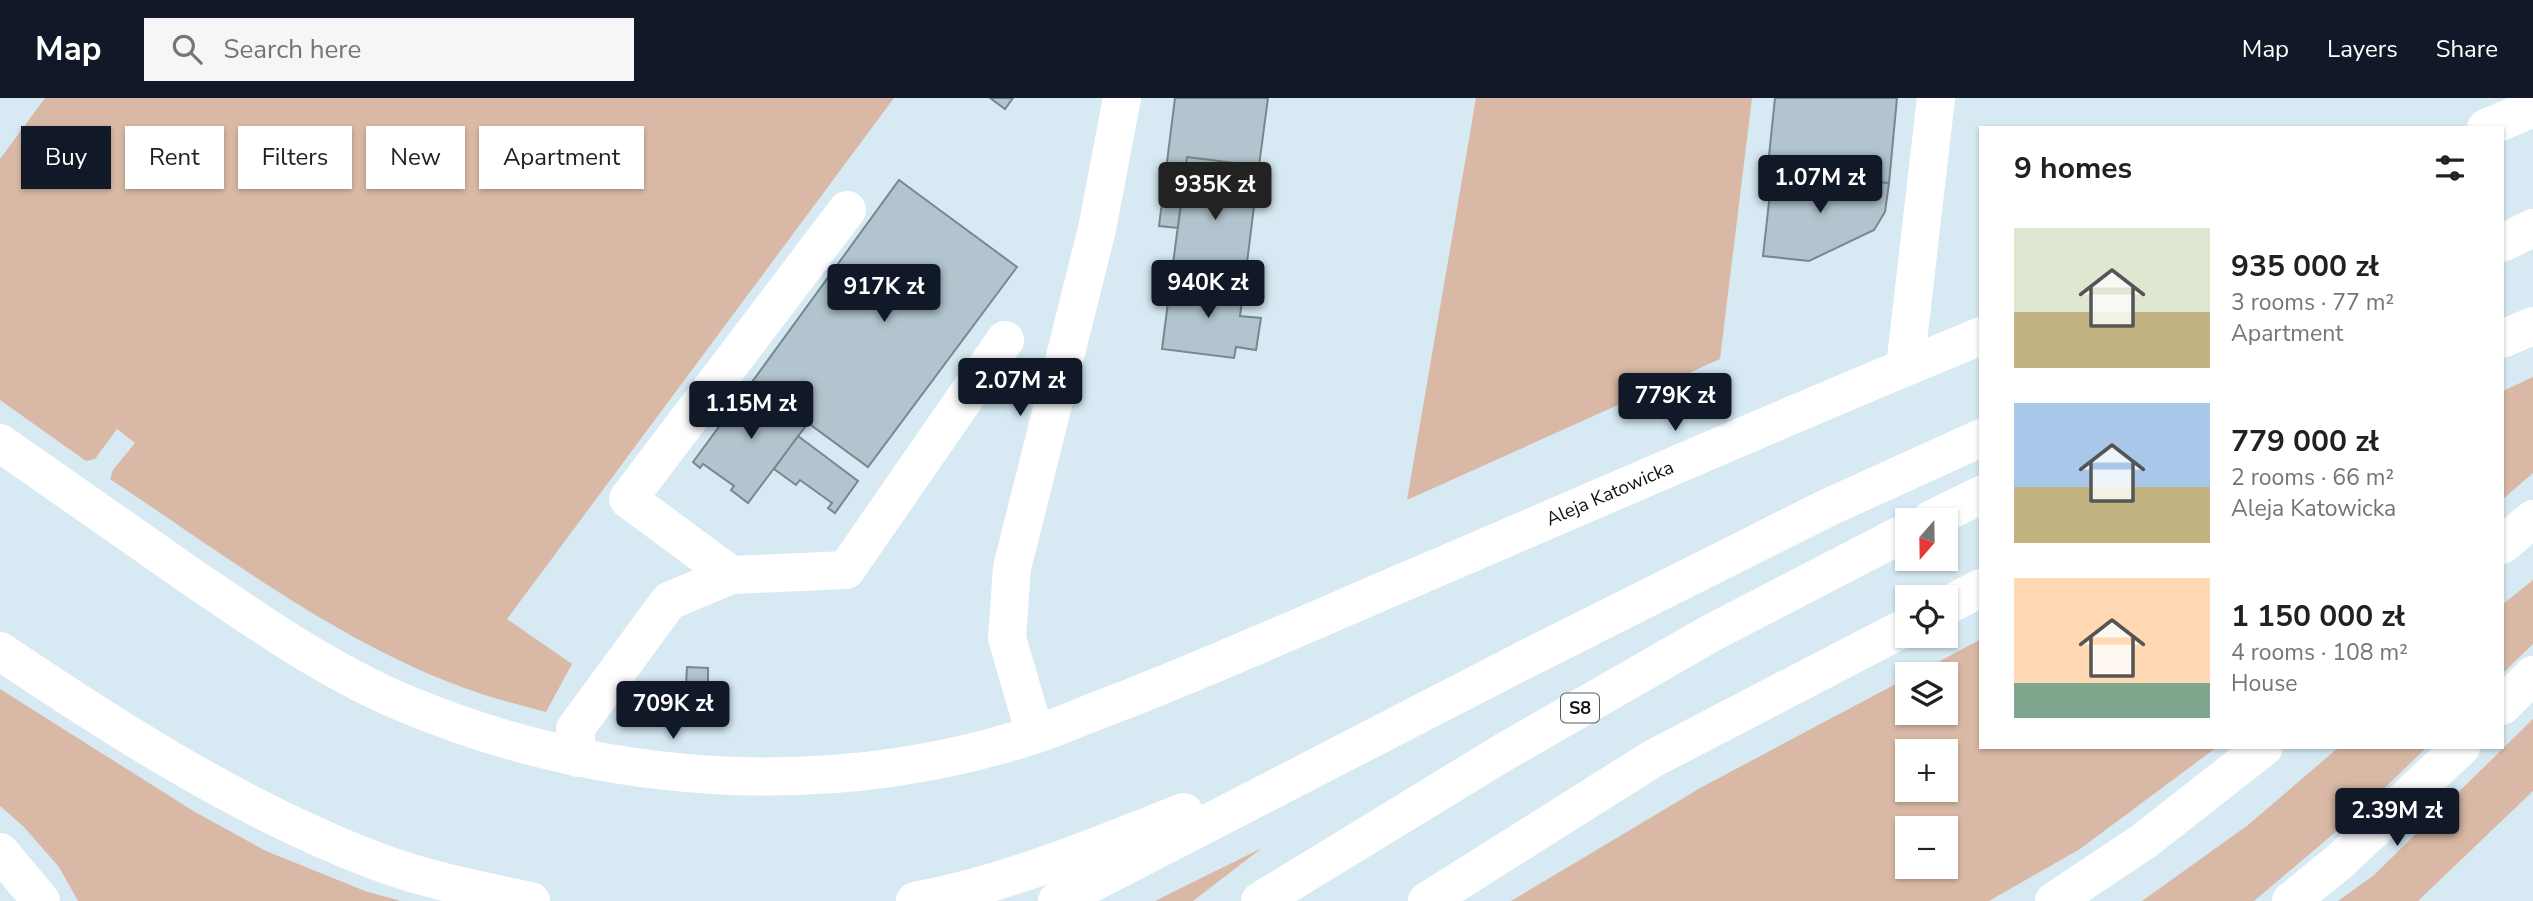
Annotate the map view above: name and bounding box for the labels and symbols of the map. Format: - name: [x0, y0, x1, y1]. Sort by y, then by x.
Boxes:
- pin: 1.07M zł: [1748, 156, 1892, 215]
- pin: 935K zł: [1150, 162, 1280, 222]
- pin: 940K zł: [1143, 260, 1273, 320]
- pin: 917K zł: [819, 264, 949, 324]
- pin: 2.07M zł: [948, 358, 1092, 418]
- pin: 779K zł: [1610, 374, 1740, 433]
- pin: 1.15M zł: [679, 382, 823, 441]
- street label: Aleja Katowicka: [1542, 454, 1678, 532]
- north arrow: [1895, 508, 1958, 570]
- pin: 709K zł: [608, 682, 738, 741]
- road number: S8: [1561, 694, 1599, 722]
- pin: 2.39M zł: [2325, 788, 2469, 848]

